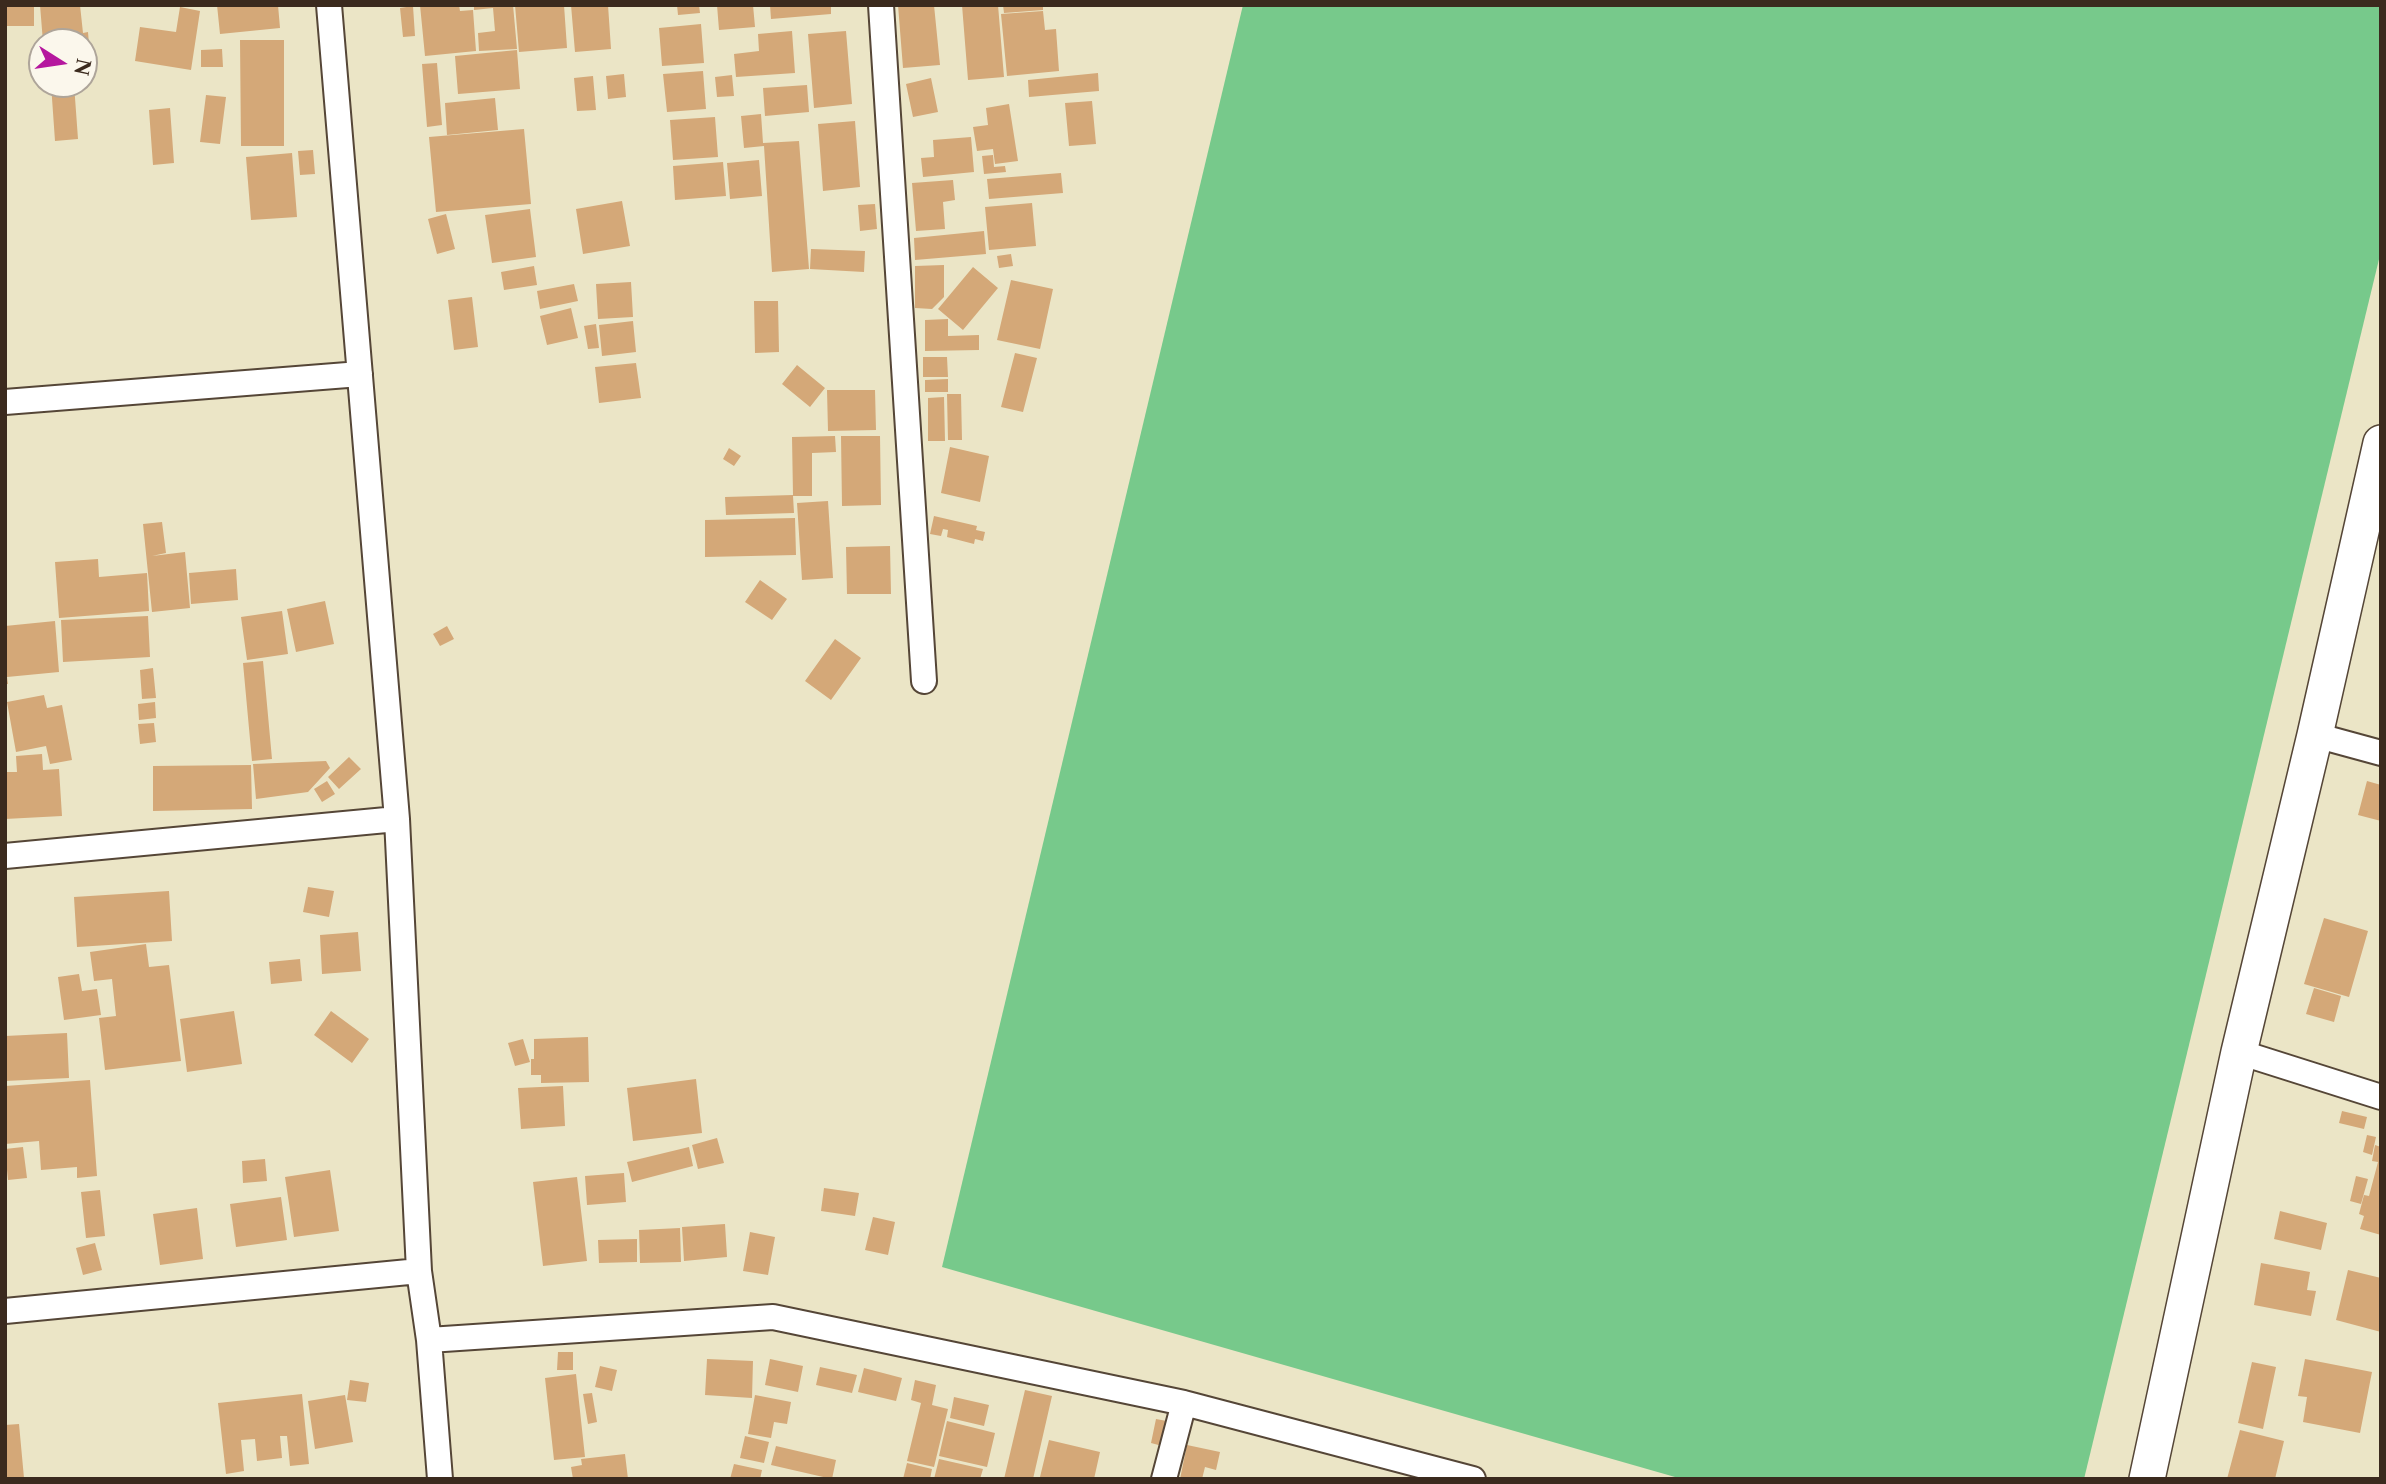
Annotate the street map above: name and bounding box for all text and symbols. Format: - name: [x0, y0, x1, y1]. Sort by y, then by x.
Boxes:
- north arrow: [28, 28, 98, 98]
- text: N: [69, 57, 95, 78]

